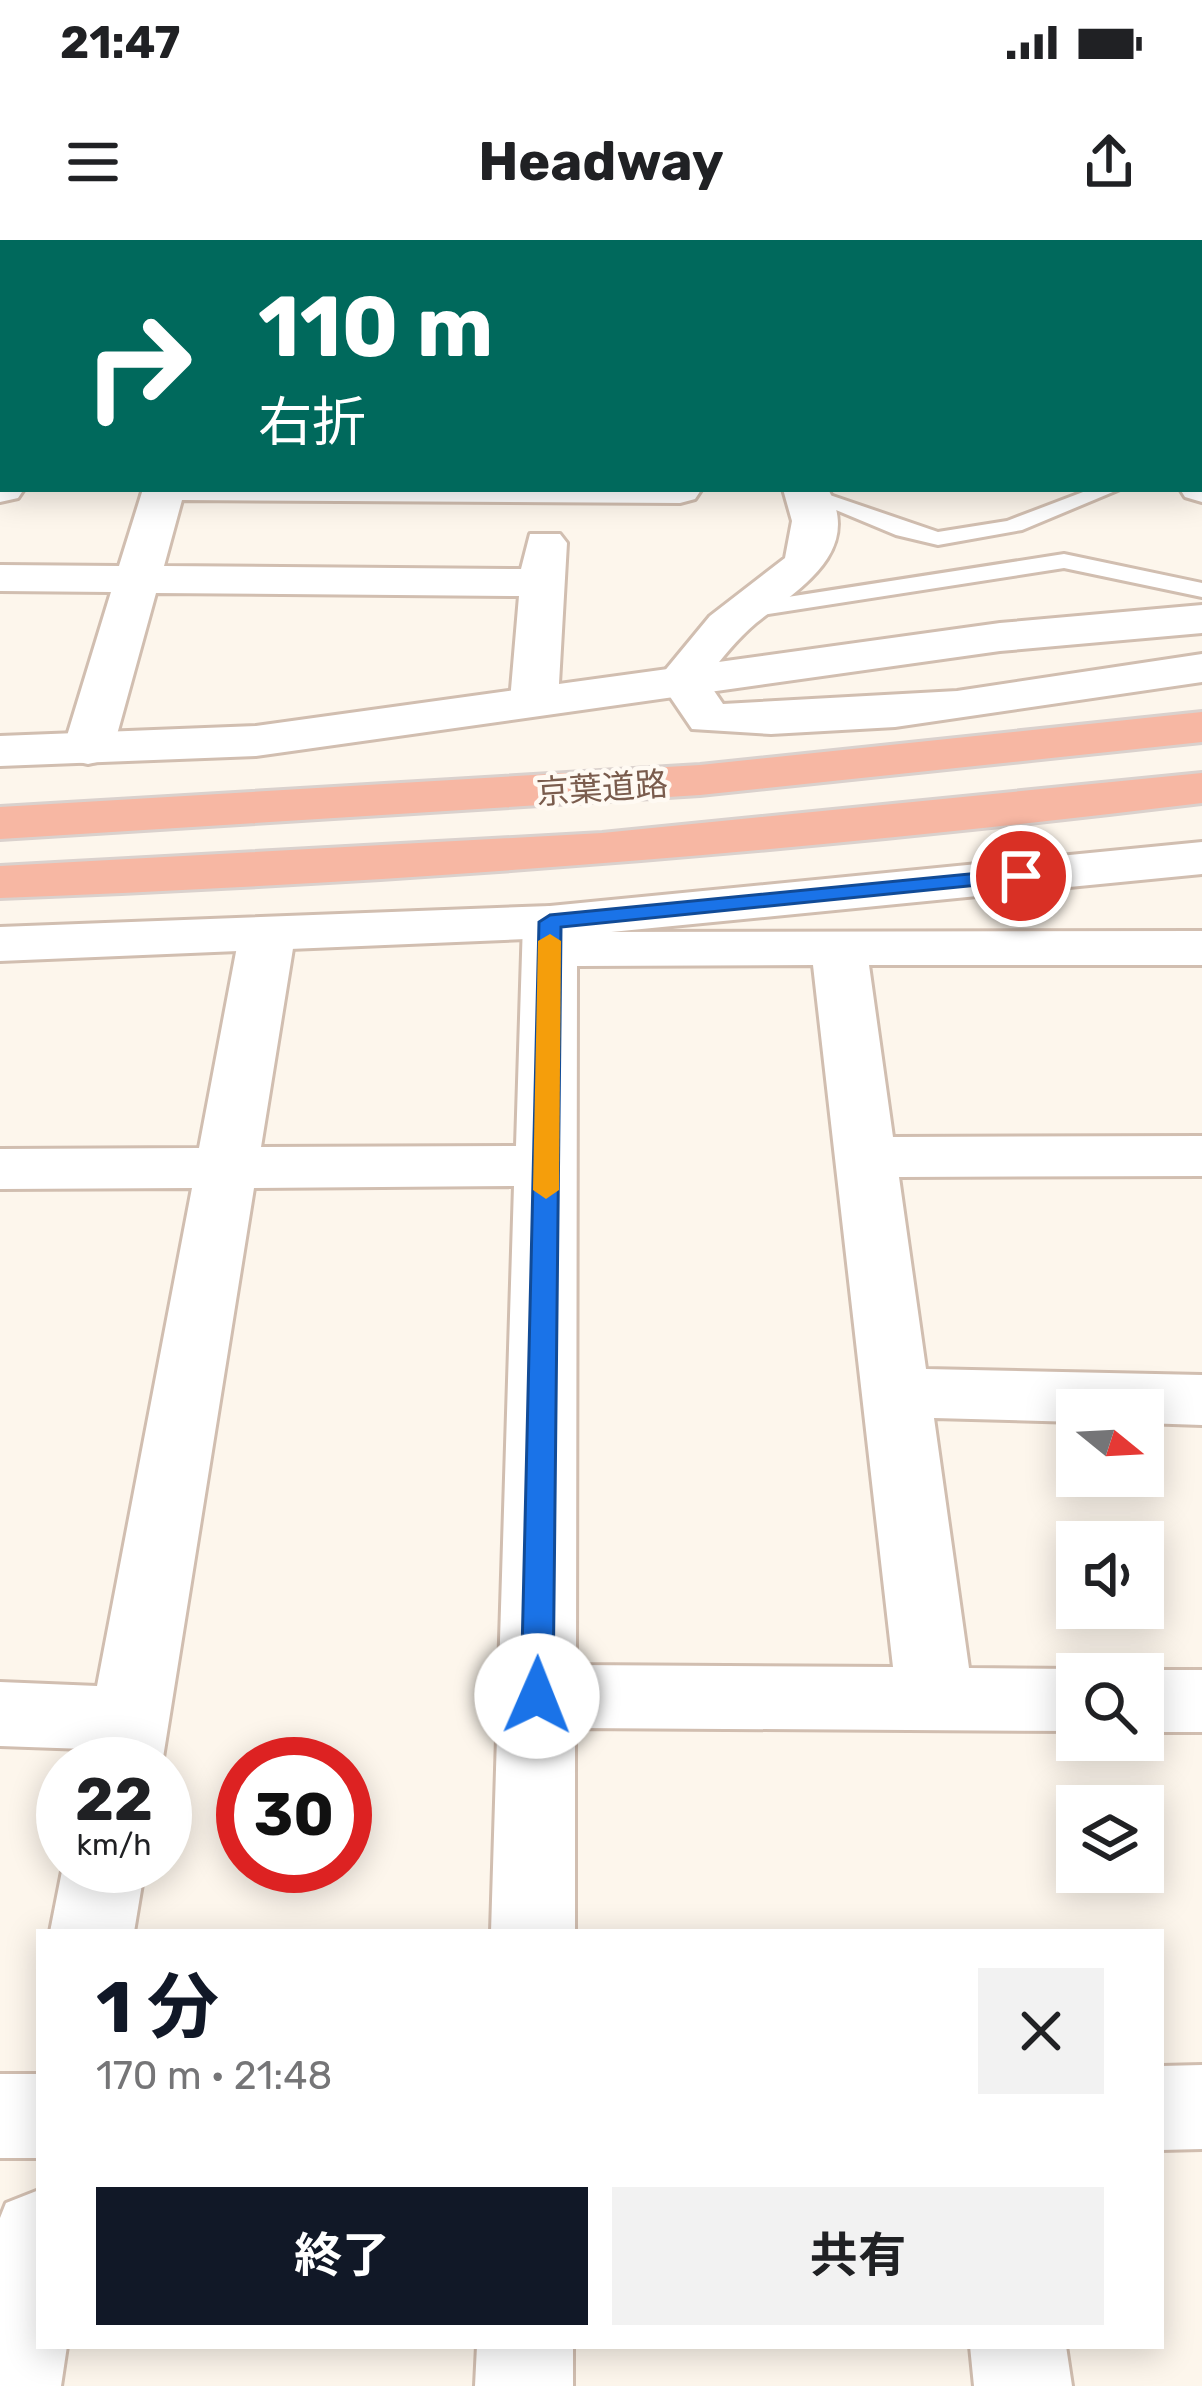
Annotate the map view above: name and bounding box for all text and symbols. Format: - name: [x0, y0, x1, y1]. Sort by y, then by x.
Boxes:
- text: 21:47: [60, 16, 180, 69]
- icon: menu: [60, 129, 126, 195]
- icon: share: [1076, 129, 1142, 195]
- text: Headway: [478, 130, 724, 194]
- text: 110 m: [258, 277, 493, 377]
- icon: right: [60, 288, 216, 444]
- text: 右折: [258, 391, 366, 455]
- street label: 京葉道路: [535, 764, 669, 812]
- pin: [970, 825, 1072, 927]
- icon: arrive: [988, 843, 1054, 909]
- north arrow: [1056, 1389, 1164, 1497]
- map controls: [1056, 1389, 1164, 1893]
- button: sound: [1056, 1521, 1164, 1629]
- position arrow: [474, 1633, 600, 1759]
- button: search: [1056, 1653, 1164, 1761]
- speed limit sign: 30: [216, 1737, 372, 1893]
- text: 22: [75, 1764, 153, 1835]
- button: layers: [1056, 1785, 1164, 1893]
- text: km/h: [77, 1827, 151, 1863]
- text: 1 分: [96, 1965, 219, 2050]
- button: close: [978, 1968, 1104, 2094]
- text: 170 m · 21:48: [96, 2053, 332, 2099]
- button: 終了: [96, 2187, 588, 2325]
- button: 共有: [612, 2187, 1104, 2325]

